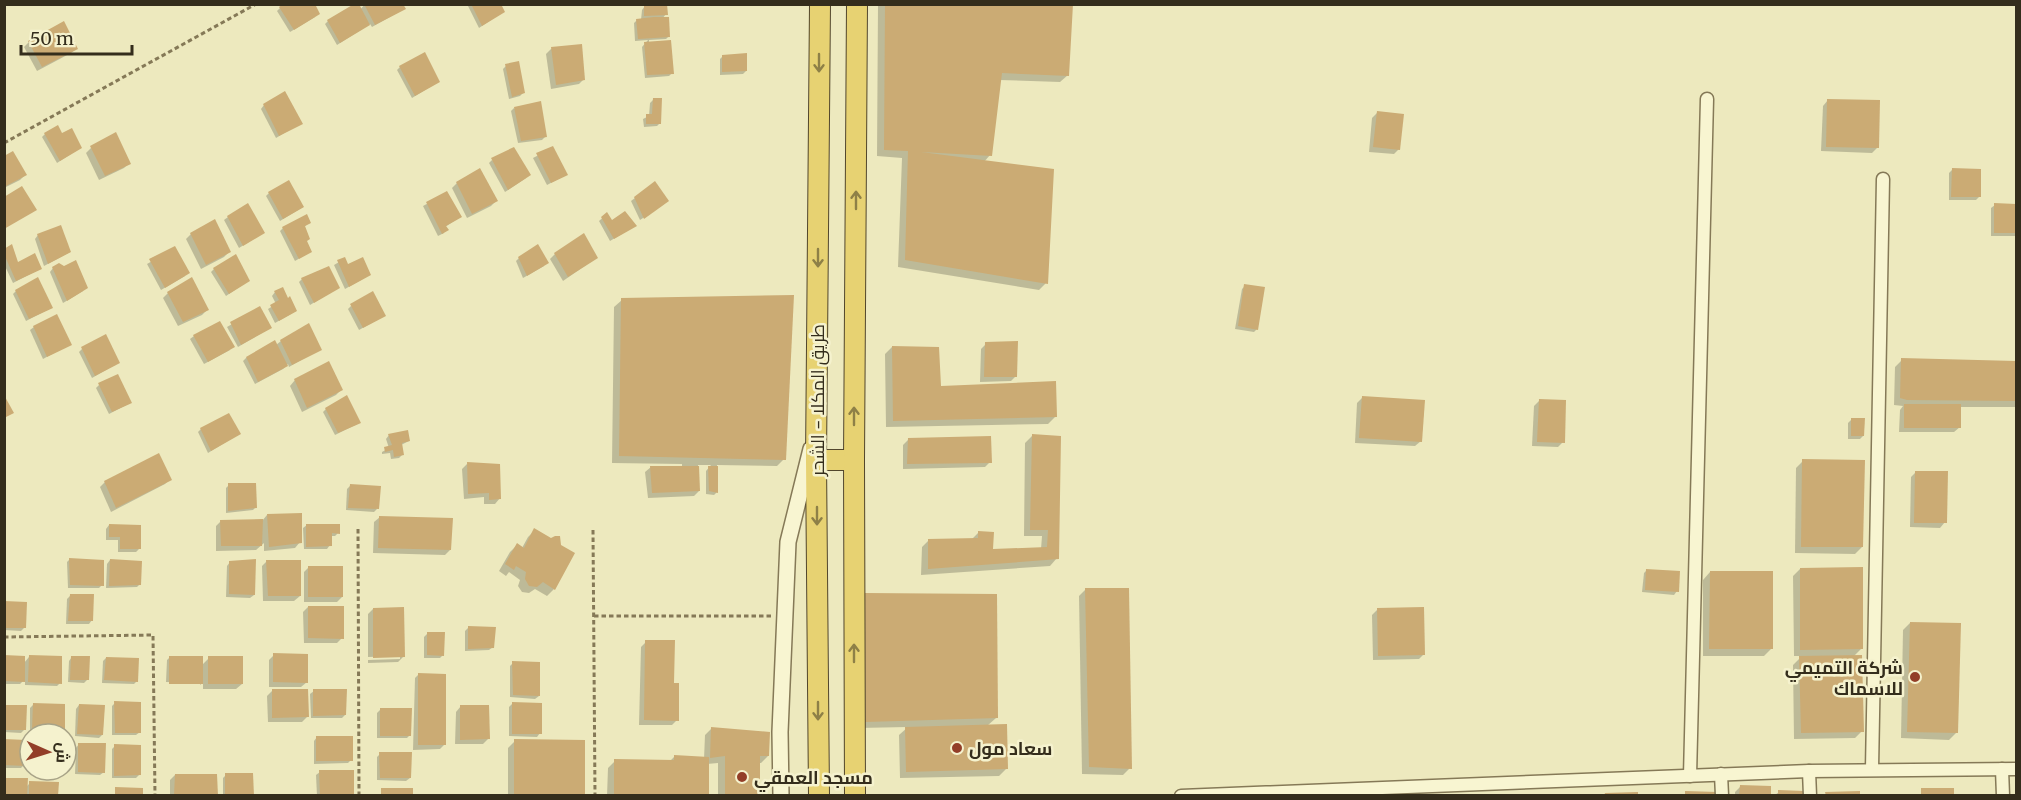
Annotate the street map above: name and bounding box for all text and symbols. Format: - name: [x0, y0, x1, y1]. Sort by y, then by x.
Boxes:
- scale bar: [21, 18, 132, 56]
- text: 50 m: [30, 27, 74, 50]
- one-way arrow: [813, 52, 825, 72]
- one-way arrow: [850, 191, 862, 211]
- one-way arrow: [812, 247, 824, 267]
- street label: طريق المكلا - الشحر: [806, 324, 830, 477]
- one-way arrow: [848, 407, 860, 427]
- one-way arrow: [811, 505, 823, 525]
- one-way arrow: [848, 644, 860, 664]
- place label: شركة التميمي للاسماك: [1785, 656, 1903, 700]
- marker: شركة التميمي للاسماك: [1908, 670, 1922, 684]
- one-way arrow: [813, 700, 824, 720]
- north arrow: [18, 722, 78, 782]
- place label: سعاد مول: [969, 737, 1052, 760]
- marker: سعاد مول: [950, 741, 964, 755]
- text: ش: [52, 742, 74, 764]
- place label: مسجد العمقي: [754, 766, 873, 793]
- marker: مسجد العمقي: [735, 770, 749, 784]

